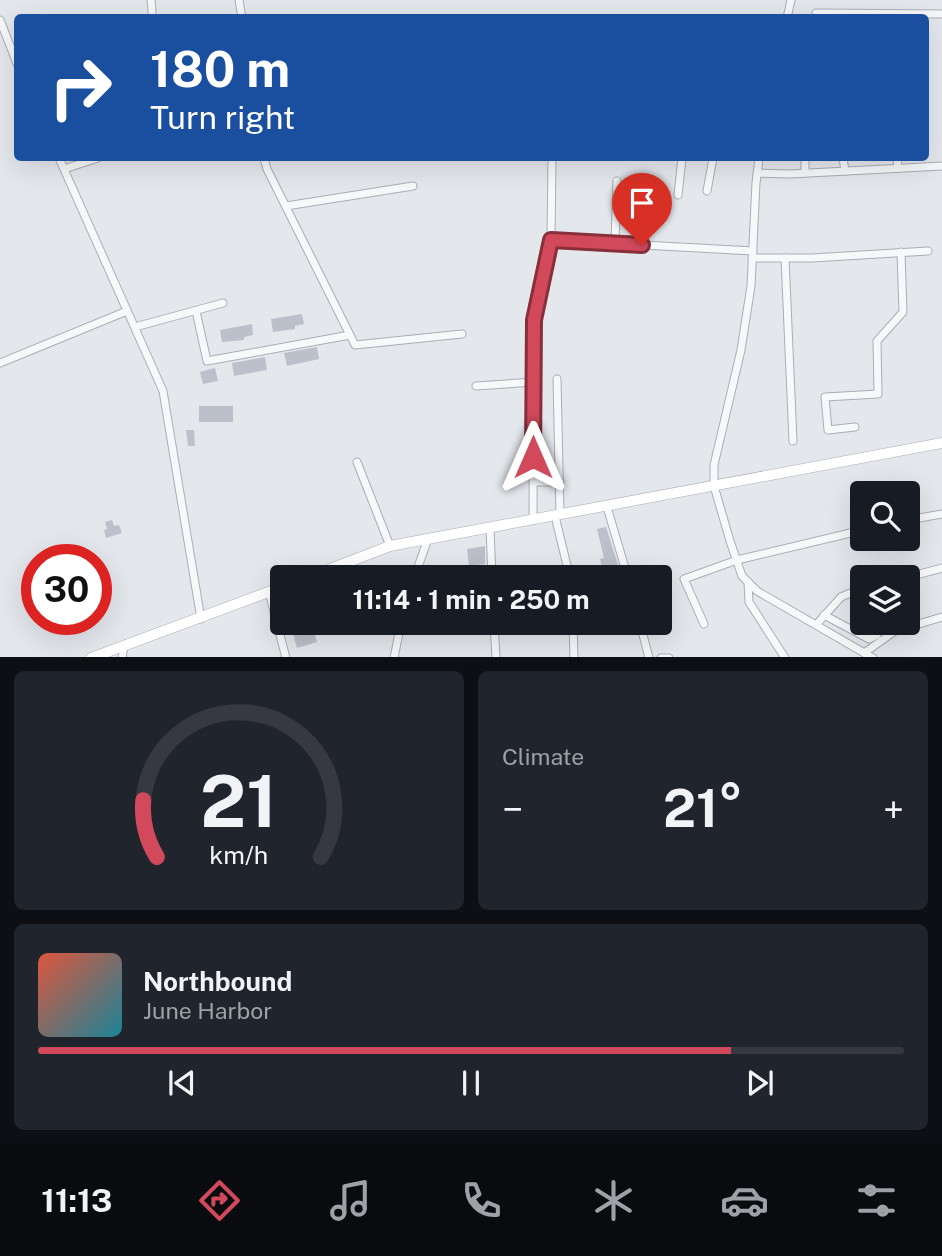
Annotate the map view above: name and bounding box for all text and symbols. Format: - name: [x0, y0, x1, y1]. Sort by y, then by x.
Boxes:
- text: 180 m: [150, 40, 290, 98]
- icon: right: [35, 42, 126, 133]
- text: Turn right: [150, 99, 295, 136]
- pin: [612, 173, 672, 245]
- icon: arrive: [623, 184, 661, 222]
- position arrow: [496, 420, 570, 494]
- map controls: [850, 481, 920, 635]
- button: search: [850, 481, 920, 551]
- speed limit sign: 30: [21, 544, 112, 635]
- button: layers: [850, 565, 920, 635]
- text: 11:14 · 1 min · 250 m: [353, 584, 589, 615]
- text: Climate: [502, 743, 584, 770]
- text: 21: [200, 758, 278, 843]
- text: 21°: [663, 778, 743, 839]
- text: −: [502, 787, 523, 832]
- text: +: [883, 787, 904, 832]
- text: km/h: [210, 839, 268, 869]
- text: Northbound: [143, 966, 292, 997]
- text: June Harbor: [143, 997, 272, 1024]
- icon: previous: [163, 1064, 201, 1102]
- icon: pause: [452, 1064, 490, 1102]
- icon: next: [741, 1064, 779, 1102]
- icon: directions: [195, 1176, 244, 1225]
- icon: music: [326, 1176, 375, 1225]
- icon: phone: [457, 1176, 506, 1225]
- icon: climate: [589, 1176, 638, 1225]
- icon: car: [720, 1176, 769, 1225]
- icon: filters: [852, 1176, 901, 1225]
- text: 11:13: [41, 1182, 112, 1219]

